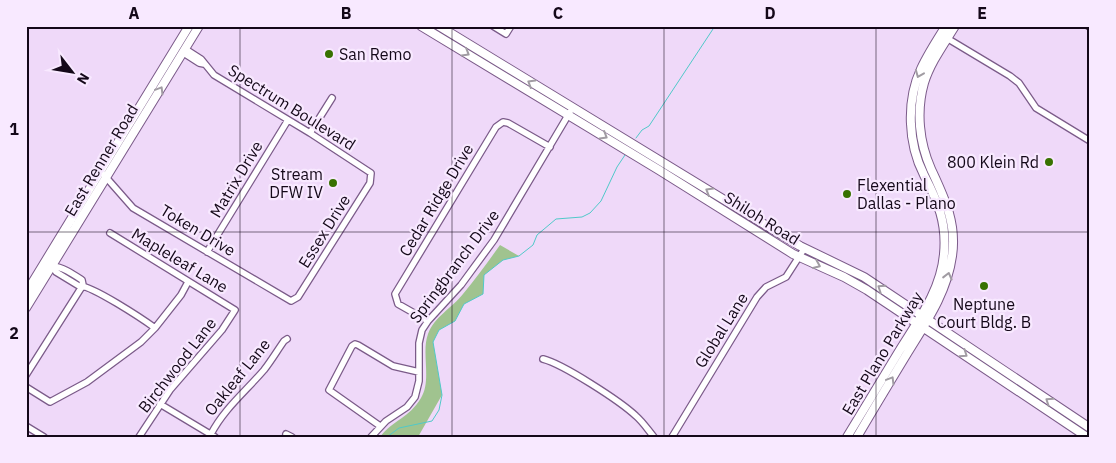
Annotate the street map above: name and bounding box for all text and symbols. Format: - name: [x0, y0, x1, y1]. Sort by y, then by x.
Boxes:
- text: A: [129, 3, 140, 23]
- text: B: [341, 3, 352, 23]
- text: C: [553, 3, 563, 23]
- text: D: [764, 3, 776, 23]
- text: E: [977, 3, 987, 23]
- place label: San Remo: [339, 44, 411, 64]
- one-way arrow: [460, 47, 469, 57]
- north arrow: [48, 48, 98, 98]
- marker: San Remo: [323, 48, 335, 60]
- street label: Spectrum Boulevard: [225, 60, 359, 154]
- one-way arrow: [915, 69, 925, 78]
- text: N: [73, 70, 93, 88]
- one-way arrow: [527, 79, 536, 89]
- one-way arrow: [153, 87, 163, 96]
- street label: East Renner Road: [60, 100, 142, 220]
- text: 1: [9, 119, 19, 139]
- one-way arrow: [599, 130, 608, 140]
- street label: Matrix Drive: [205, 137, 267, 221]
- street label: Cedar Ridge Drive: [395, 140, 478, 260]
- place label: 800 Klein Rd: [947, 152, 1039, 172]
- marker: 800 Klein Rd: [1043, 156, 1055, 168]
- place label: Stream DFW IV: [269, 164, 323, 202]
- place label: Flexential Dallas - Plano: [857, 175, 956, 213]
- marker: Stream DFW IV: [327, 177, 339, 189]
- one-way arrow: [706, 187, 715, 197]
- street label: Shiloh Road: [721, 187, 803, 249]
- marker: Flexential Dallas - Plano: [841, 188, 853, 200]
- street label: Essex Drive: [294, 191, 354, 271]
- street label: Token Drive: [157, 200, 239, 260]
- street label: Springbranch Drive: [405, 205, 503, 327]
- street label: Mapleleaf Lane: [128, 223, 232, 297]
- one-way arrow: [812, 260, 820, 270]
- one-way arrow: [942, 271, 953, 280]
- marker: Neptune Court Bldg. B: [978, 280, 990, 292]
- one-way arrow: [877, 285, 887, 294]
- street label: East Plano Parkway: [837, 288, 927, 418]
- street label: Global Lane: [690, 289, 752, 371]
- place label: Neptune Court Bldg. B: [937, 294, 1031, 332]
- street label: Birchwood Lane: [134, 313, 220, 416]
- text: 2: [9, 323, 19, 343]
- street label: Oakleaf Lane: [200, 334, 274, 420]
- one-way arrow: [958, 348, 967, 357]
- one-way arrow: [885, 376, 895, 385]
- one-way arrow: [1045, 398, 1055, 407]

